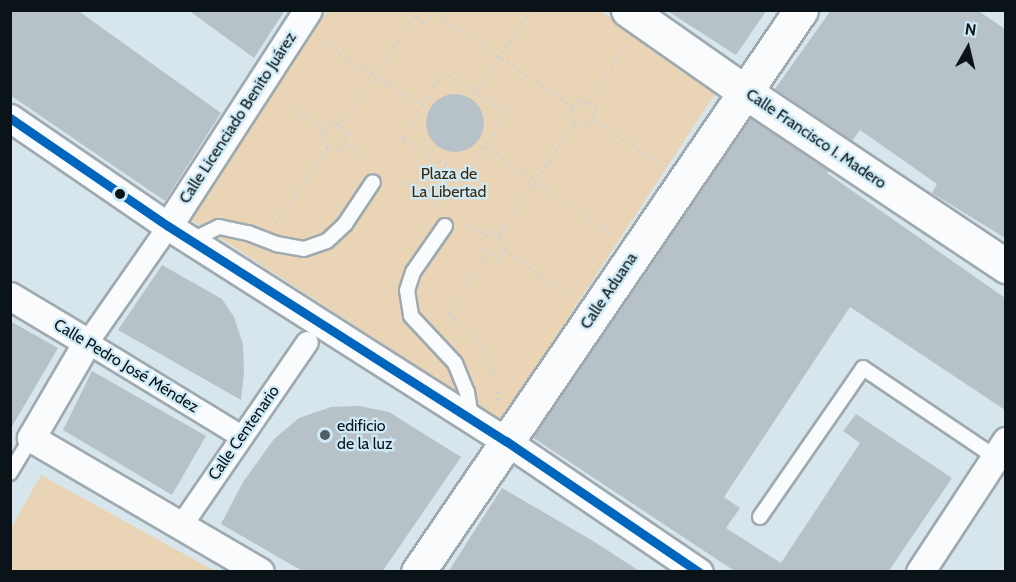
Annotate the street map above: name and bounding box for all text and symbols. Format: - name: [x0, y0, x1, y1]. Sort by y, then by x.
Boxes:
- north arrow: [938, 18, 998, 78]
- text: N: [964, 19, 977, 40]
- street label: Calle Licenciado Benito Juárez: [175, 29, 301, 207]
- street label: Calle Francisco I. Madero: [742, 85, 890, 193]
- park label: Plaza de La Libertad: [412, 164, 486, 202]
- unlabelled marker: [114, 188, 126, 200]
- street label: Calle Aduana: [576, 249, 642, 333]
- street label: Calle Pedro José Méndez: [50, 315, 202, 417]
- street label: Calle Centenario: [204, 382, 284, 484]
- place label: edificio de la luz: [337, 416, 392, 454]
- marker: edificio de la luz: [318, 428, 332, 442]

